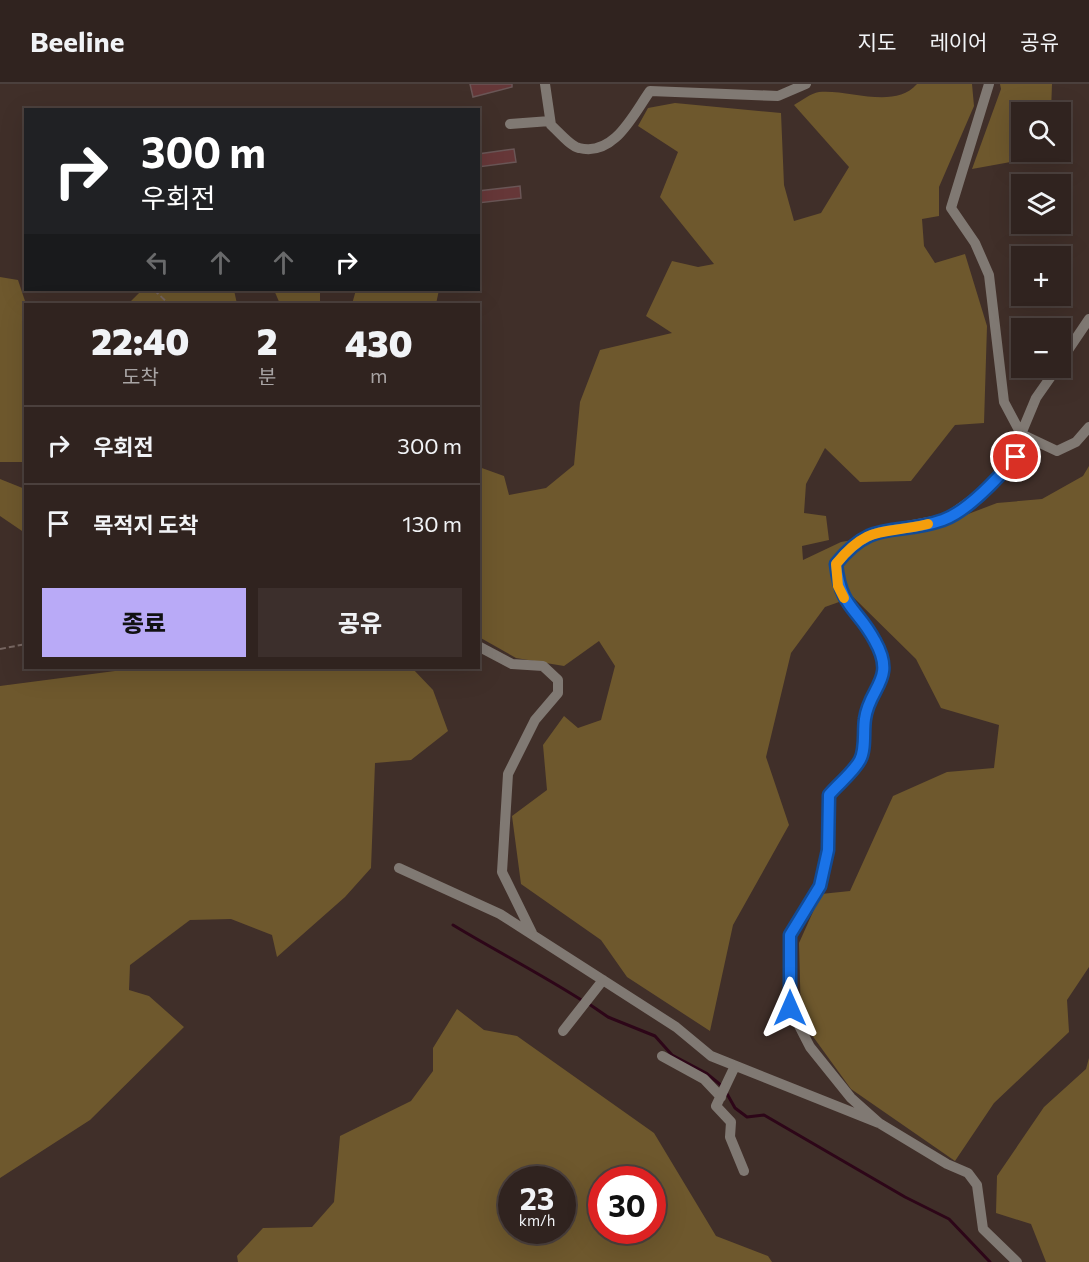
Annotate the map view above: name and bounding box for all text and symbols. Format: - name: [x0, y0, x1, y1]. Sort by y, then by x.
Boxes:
- text: Beeline: [30, 24, 124, 58]
- text: 지도: [858, 29, 896, 54]
- text: 레이어: [929, 29, 987, 54]
- text: 공유: [1020, 29, 1059, 54]
- map controls: [1011, 102, 1071, 378]
- button: search: [1011, 102, 1071, 162]
- text: 300 m: [141, 125, 266, 177]
- icon: right: [42, 132, 120, 210]
- button: layers: [1011, 174, 1071, 234]
- text: 우회전: [141, 181, 216, 214]
- icon: left: [141, 246, 174, 279]
- icon: ahead: [204, 246, 237, 279]
- icon: ahead: [267, 246, 300, 279]
- icon: right: [330, 246, 363, 279]
- button: +: [1011, 246, 1071, 306]
- text: 22:40: [91, 318, 190, 362]
- text: 2: [257, 318, 278, 362]
- button: −: [1011, 318, 1071, 378]
- text: 430: [345, 320, 413, 364]
- text: m: [370, 363, 388, 387]
- text: 도착: [122, 364, 159, 388]
- text: 분: [258, 364, 276, 388]
- icon: right: [42, 429, 75, 462]
- pin: [990, 431, 1041, 482]
- text: 300 m: [397, 432, 462, 459]
- text: 우회전: [93, 433, 154, 460]
- icon: arrive: [999, 440, 1032, 473]
- icon: arrive: [42, 507, 75, 540]
- text: 130 m: [402, 510, 462, 537]
- text: 목적지 도착: [93, 511, 198, 538]
- button: 종료: [42, 588, 246, 657]
- button: 공유: [258, 588, 462, 657]
- position arrow: [758, 976, 822, 1040]
- speed limit sign: 30: [588, 1166, 666, 1244]
- text: 23: [520, 1179, 554, 1216]
- text: km/h: [519, 1211, 555, 1229]

